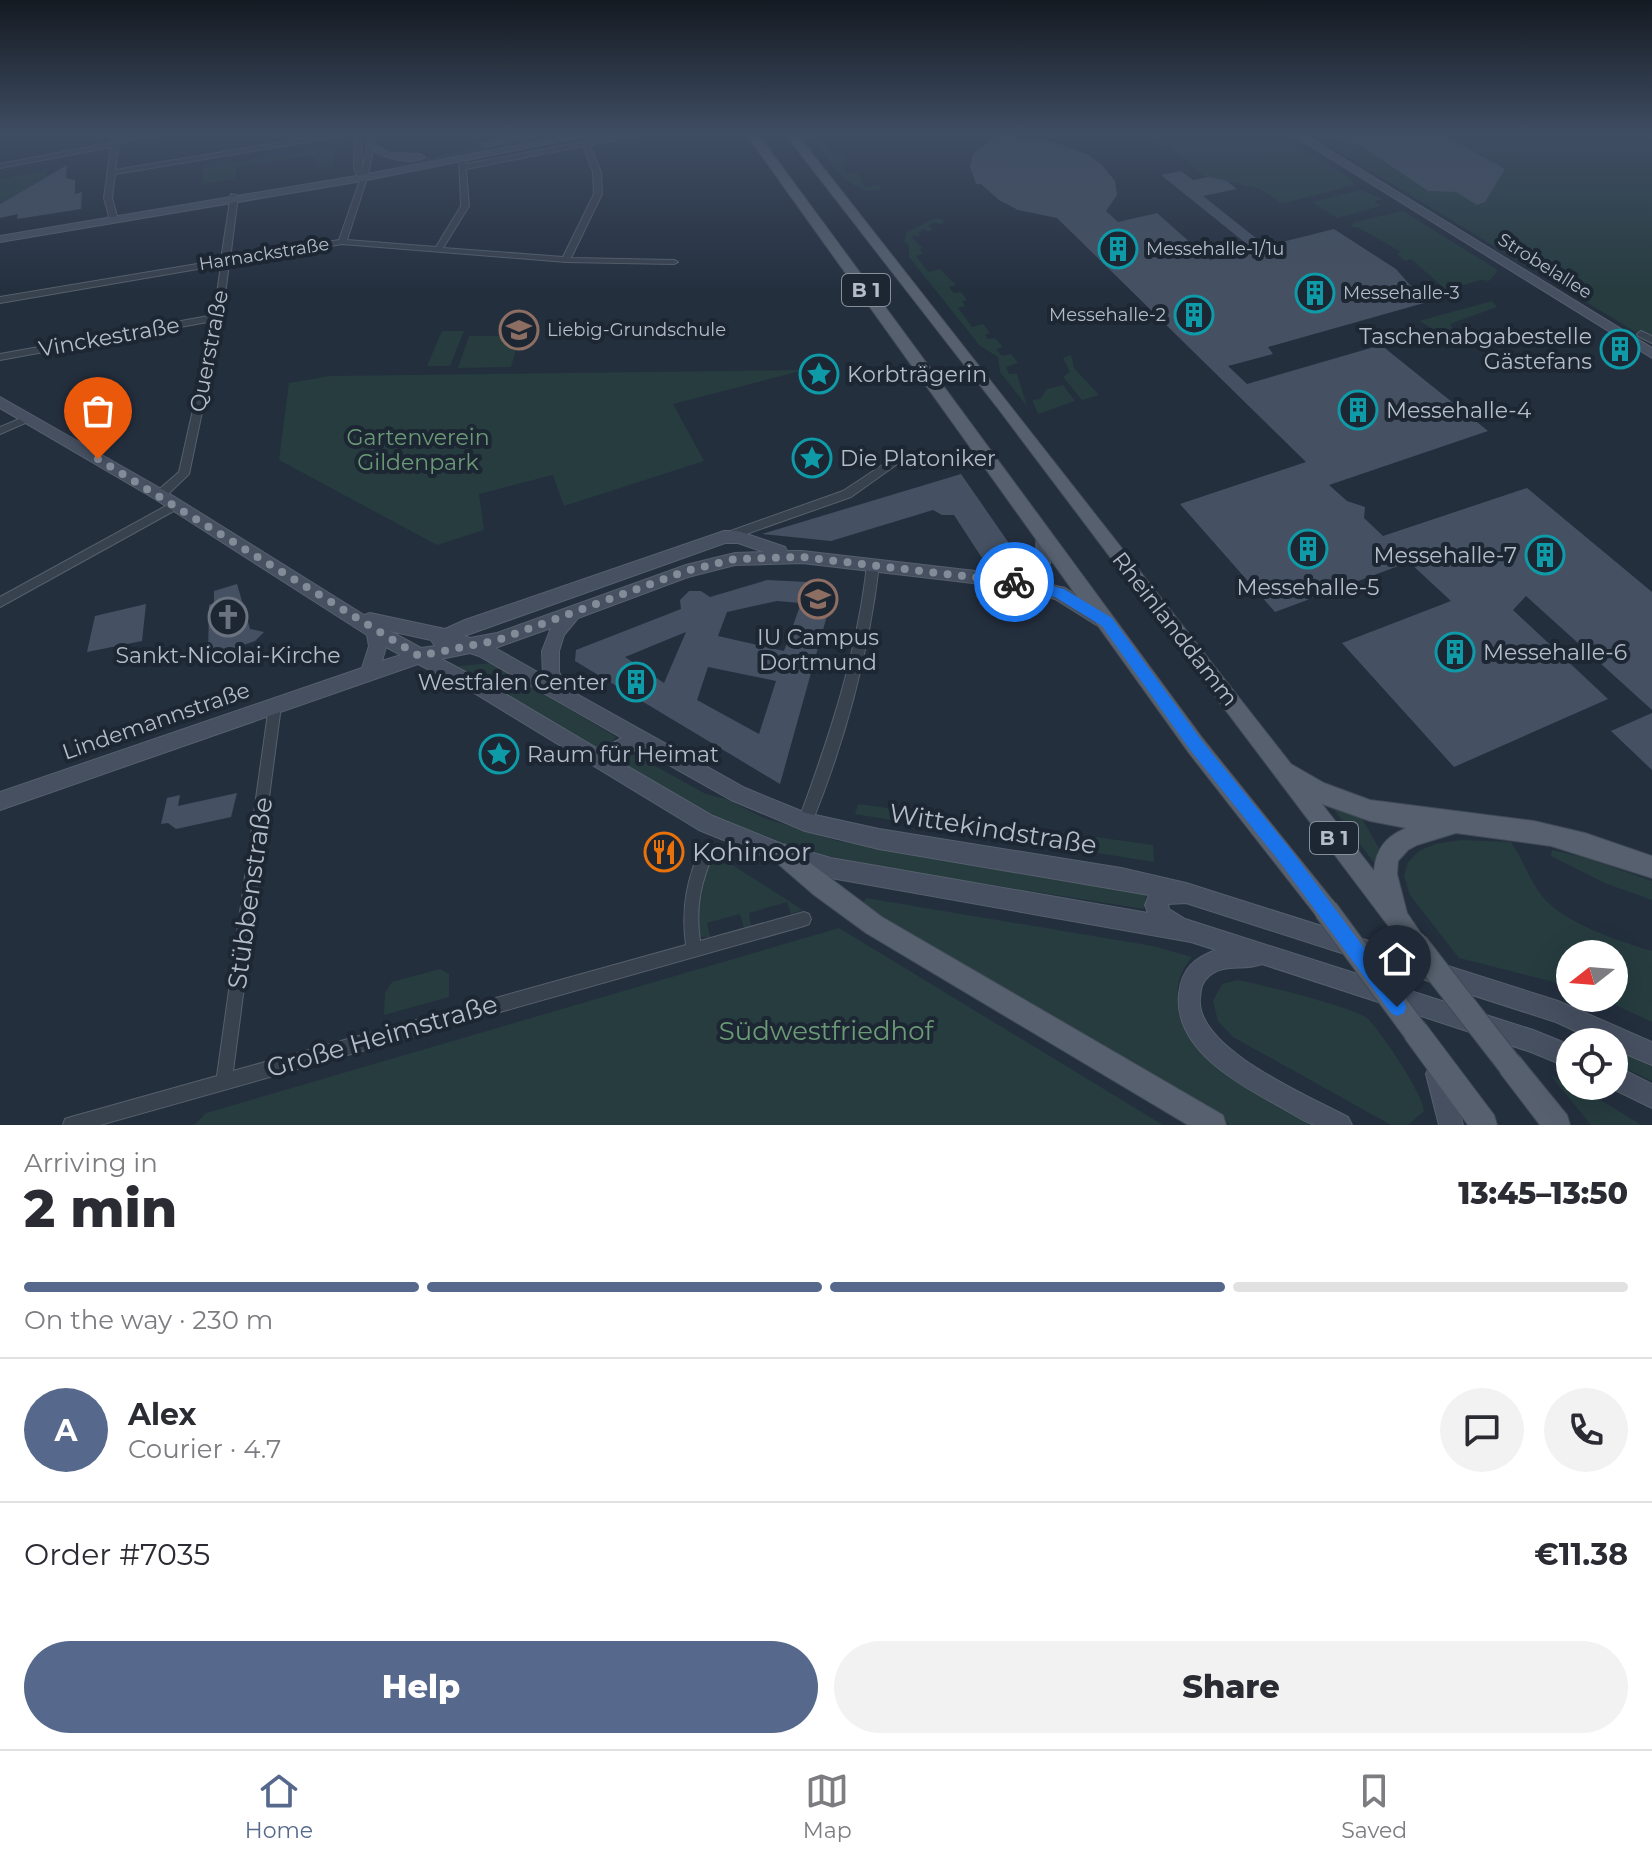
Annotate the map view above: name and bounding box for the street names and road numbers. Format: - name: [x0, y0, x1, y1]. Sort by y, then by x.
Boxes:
- street label: Strobelallee: [1494, 228, 1596, 304]
- street label: Harnackstraße: [197, 233, 331, 275]
- road number: B 1: [842, 274, 890, 306]
- street label: Querstraße: [184, 288, 234, 414]
- street label: Vinckestraße: [36, 311, 182, 363]
- street label: Rheinlanddamm: [1106, 547, 1244, 711]
- street label: Lindemannstraße: [59, 676, 253, 766]
- street label: Stübbenstraße: [221, 795, 279, 991]
- street label: Wittekindstraße: [887, 797, 1099, 861]
- road number: B 1: [1310, 822, 1358, 854]
- street label: Große Heimstraße: [263, 988, 501, 1084]

